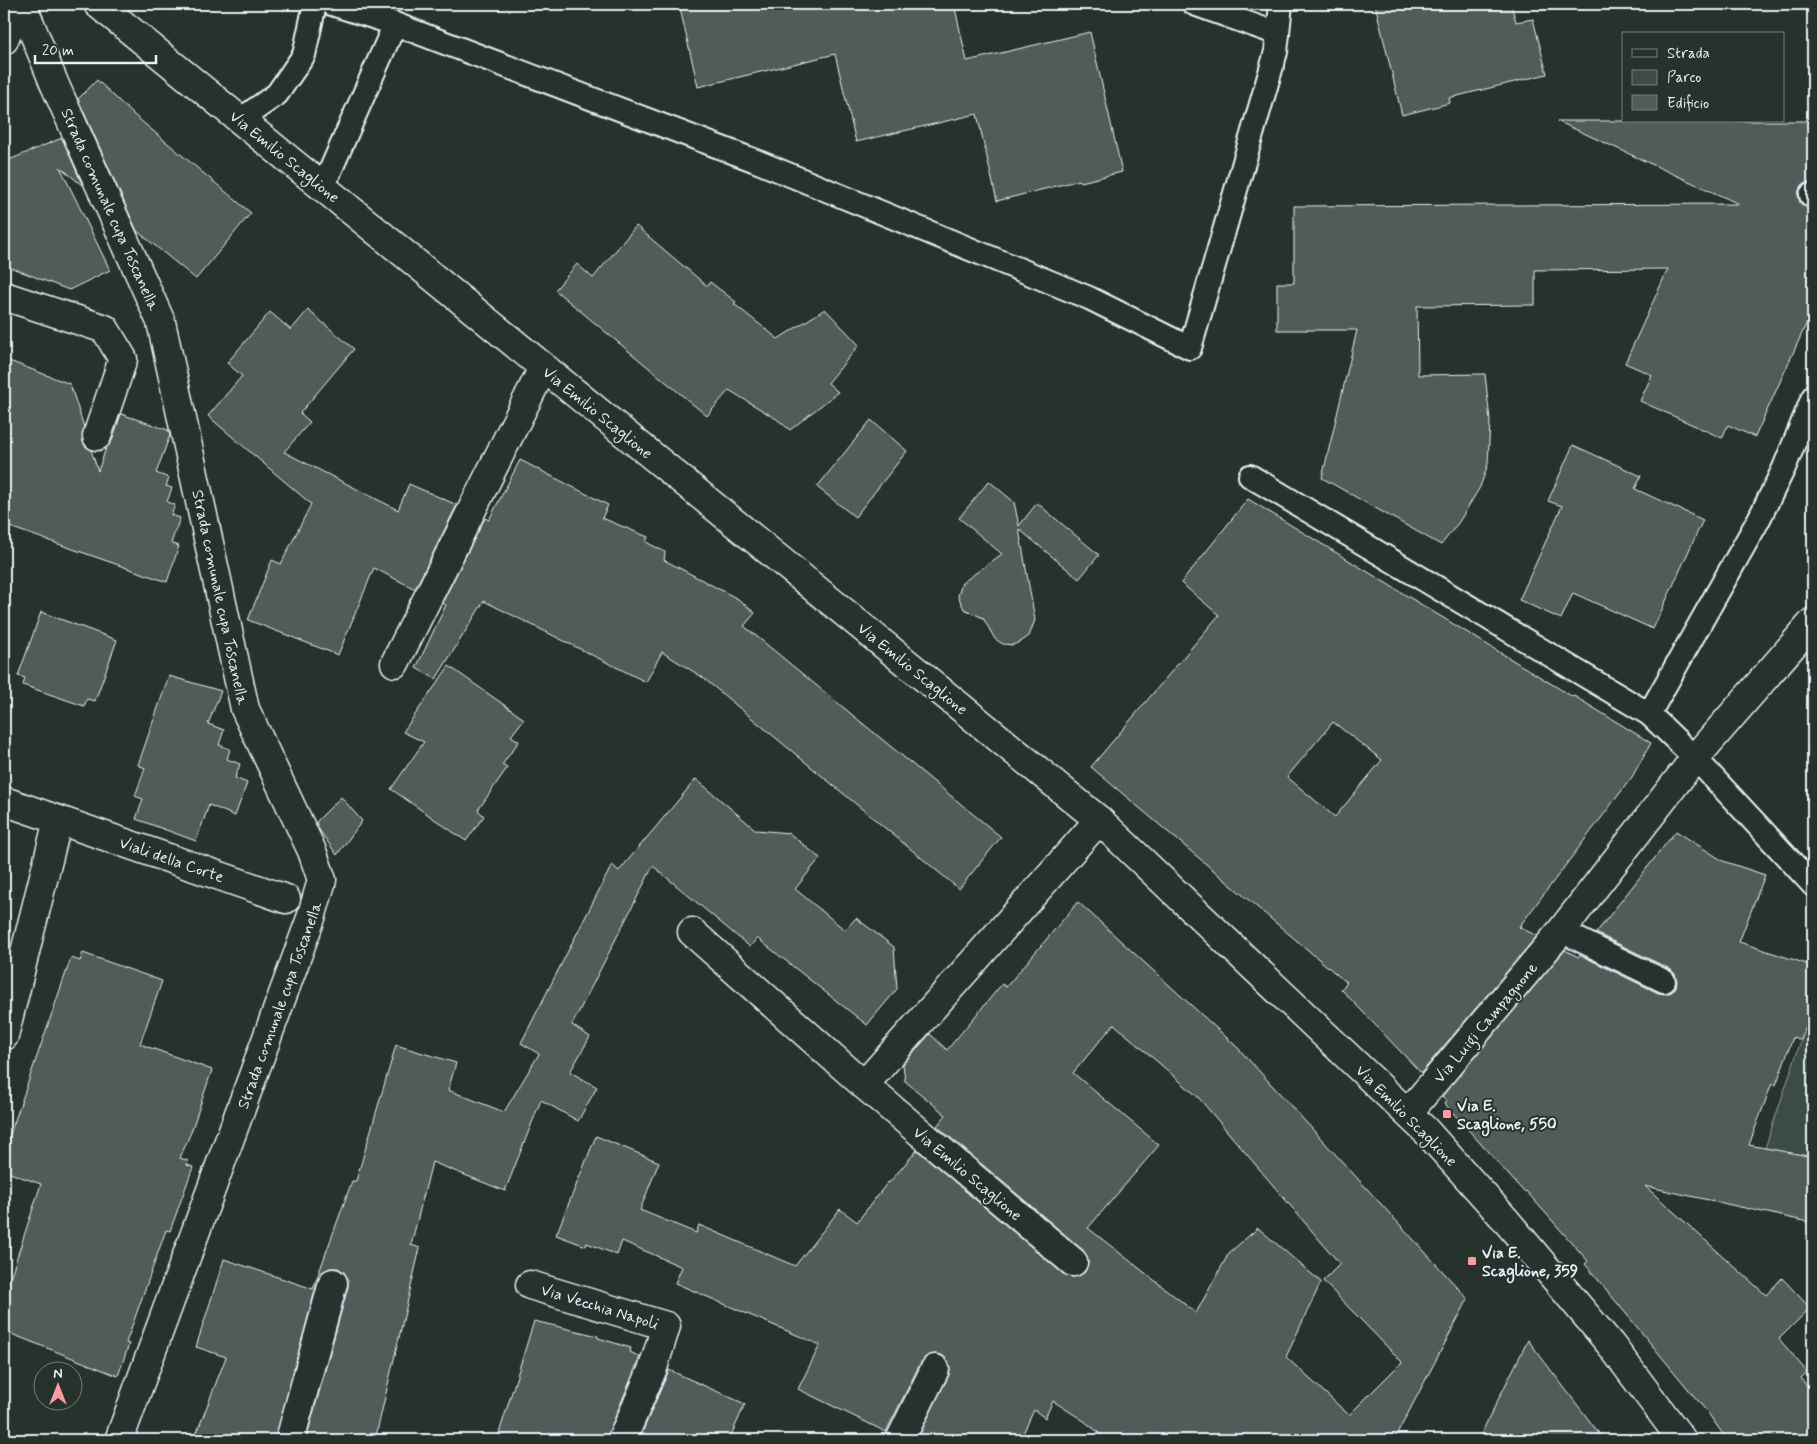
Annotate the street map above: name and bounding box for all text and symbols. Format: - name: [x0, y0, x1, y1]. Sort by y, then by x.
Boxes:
- scale bar: [35, 32, 156, 64]
- legend: [1622, 32, 1784, 122]
- text: 20 m: [42, 41, 74, 61]
- text: Strada: [1667, 44, 1710, 64]
- text: Parco: [1667, 68, 1701, 88]
- text: Edificio: [1667, 94, 1709, 114]
- street label: Strada comunale cupa Toscanella: [55, 105, 164, 314]
- street label: Via Emilio Scaglione: [224, 106, 343, 209]
- street label: Via Emilio Scaglione: [537, 362, 656, 465]
- street label: Strada comunale cupa Toscanella: [186, 488, 253, 707]
- street label: Via Emilio Scaglione: [852, 618, 971, 721]
- street label: Viali della Corte: [116, 833, 227, 888]
- street label: Strada comunale cupa Toscanella: [233, 898, 328, 1112]
- street label: Via Luigi Campagnone: [1429, 958, 1544, 1088]
- street label: Via Emilio Scaglione: [1350, 1061, 1461, 1172]
- place label: Via E. Scaglione, 550: [1457, 1096, 1557, 1137]
- marker: Via E. Scaglione, 550: [1441, 1108, 1453, 1120]
- street label: Via Emilio Scaglione: [908, 1122, 1026, 1227]
- place label: Via E. Scaglione, 359: [1482, 1243, 1578, 1284]
- marker: Via E. Scaglione, 359: [1466, 1255, 1478, 1267]
- street label: Via Vecchia Napoli: [538, 1280, 661, 1335]
- north arrow: [32, 1362, 82, 1412]
- text: N: [53, 1365, 63, 1383]

